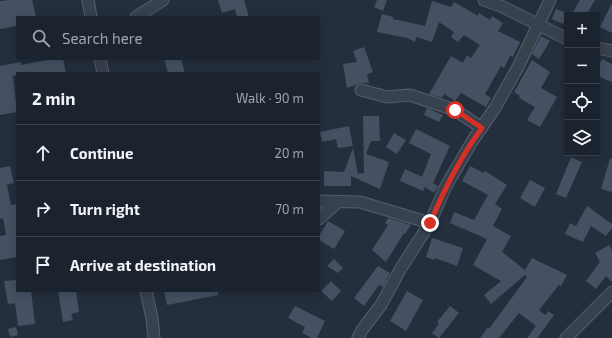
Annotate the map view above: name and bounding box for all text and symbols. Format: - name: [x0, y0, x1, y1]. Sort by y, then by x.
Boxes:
- map controls: [564, 12, 600, 156]
- button: +: [564, 12, 600, 48]
- search box: [16, 16, 320, 60]
- icon: search: [30, 27, 52, 49]
- text: Search here: [62, 29, 143, 47]
- button: −: [564, 48, 600, 84]
- button: locate: [564, 84, 600, 120]
- text: 2 min: [32, 88, 75, 108]
- text: Walk · 90 m: [236, 90, 304, 106]
- route start: [446, 101, 464, 119]
- button: layers: [564, 120, 600, 156]
- icon: ahead: [32, 142, 54, 164]
- text: Continue: [70, 144, 133, 162]
- text: 20 m: [275, 145, 304, 161]
- icon: right: [32, 198, 54, 220]
- text: Turn right: [70, 200, 140, 218]
- text: 70 m: [275, 201, 304, 217]
- route end: [421, 214, 439, 232]
- icon: arrive: [32, 254, 54, 276]
- text: Arrive at destination: [70, 256, 216, 274]

